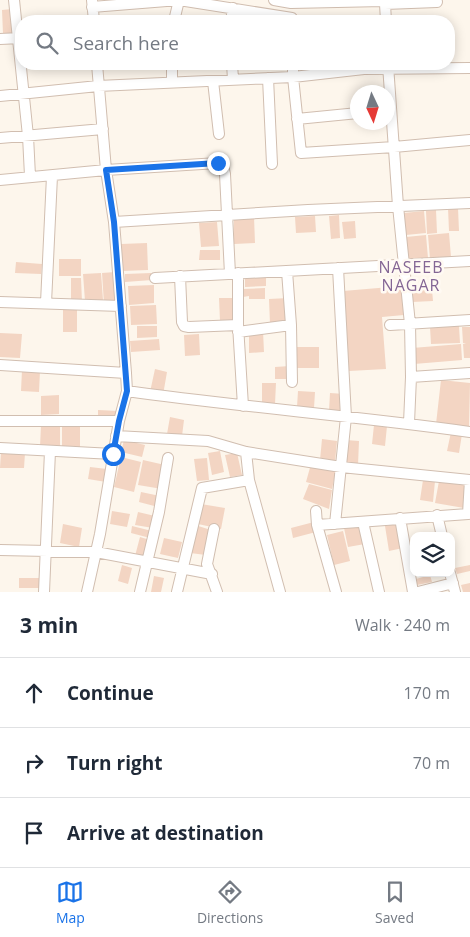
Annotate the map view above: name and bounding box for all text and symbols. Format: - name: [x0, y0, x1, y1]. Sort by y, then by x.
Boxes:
- search box: [15, 15, 455, 70]
- icon: search: [33, 29, 61, 57]
- text: Search here: [73, 30, 179, 56]
- north arrow: [350, 85, 395, 130]
- route end: [207, 152, 230, 175]
- district label: NASEEB NAGAR: [378, 256, 444, 296]
- route start: [102, 443, 125, 466]
- map controls: [410, 532, 455, 577]
- button: layers: [410, 532, 455, 577]
- text: 3 min: [20, 611, 78, 639]
- text: Walk · 240 m: [355, 614, 450, 636]
- icon: ahead: [20, 679, 48, 707]
- text: Continue: [67, 680, 154, 706]
- text: 170 m: [404, 682, 450, 704]
- icon: right: [20, 749, 48, 777]
- text: Turn right: [67, 750, 162, 776]
- text: 70 m: [413, 752, 450, 774]
- icon: arrive: [20, 819, 48, 847]
- text: Arrive at destination: [67, 820, 264, 846]
- tab: Map: [56, 878, 85, 927]
- tab: Directions: [197, 878, 263, 927]
- tab: Saved: [375, 878, 414, 927]

